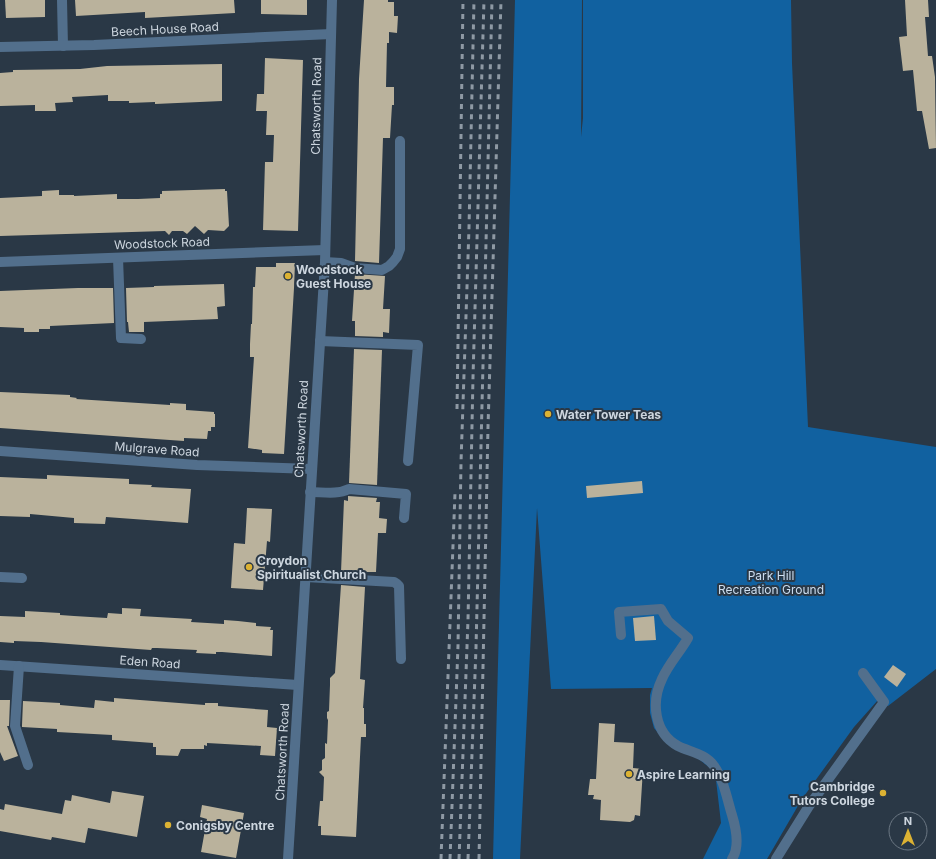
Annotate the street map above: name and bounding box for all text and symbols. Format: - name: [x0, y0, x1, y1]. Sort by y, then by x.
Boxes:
- street label: Beech House Road: [111, 19, 219, 39]
- street label: Chatsworth Road: [308, 57, 324, 155]
- street label: Woodstock Road: [114, 234, 210, 252]
- place label: Woodstock Guest House: [296, 262, 371, 291]
- marker: Woodstock Guest House: [283, 271, 293, 281]
- street label: Chatsworth Road: [291, 380, 311, 478]
- place label: Water Tower Teas: [556, 407, 661, 422]
- marker: Water Tower Teas: [543, 409, 553, 419]
- street label: Mulgrave Road: [114, 439, 200, 459]
- place label: Croydon Spiritualist Church: [257, 553, 366, 582]
- marker: Croydon Spiritualist Church: [244, 562, 254, 572]
- park label: Park Hill Recreation Ground: [718, 568, 824, 597]
- street label: Eden Road: [119, 652, 181, 672]
- street label: Chatsworth Road: [272, 703, 292, 801]
- place label: Aspire Learning: [637, 767, 730, 782]
- marker: Aspire Learning: [624, 769, 634, 779]
- place label: Cambridge Tutors College: [790, 779, 875, 808]
- marker: Cambridge Tutors College: [878, 788, 888, 798]
- north arrow: [888, 811, 928, 851]
- text: N: [904, 814, 912, 828]
- place label: Conigsby Centre: [176, 818, 274, 833]
- marker: Conigsby Centre: [163, 820, 173, 830]

